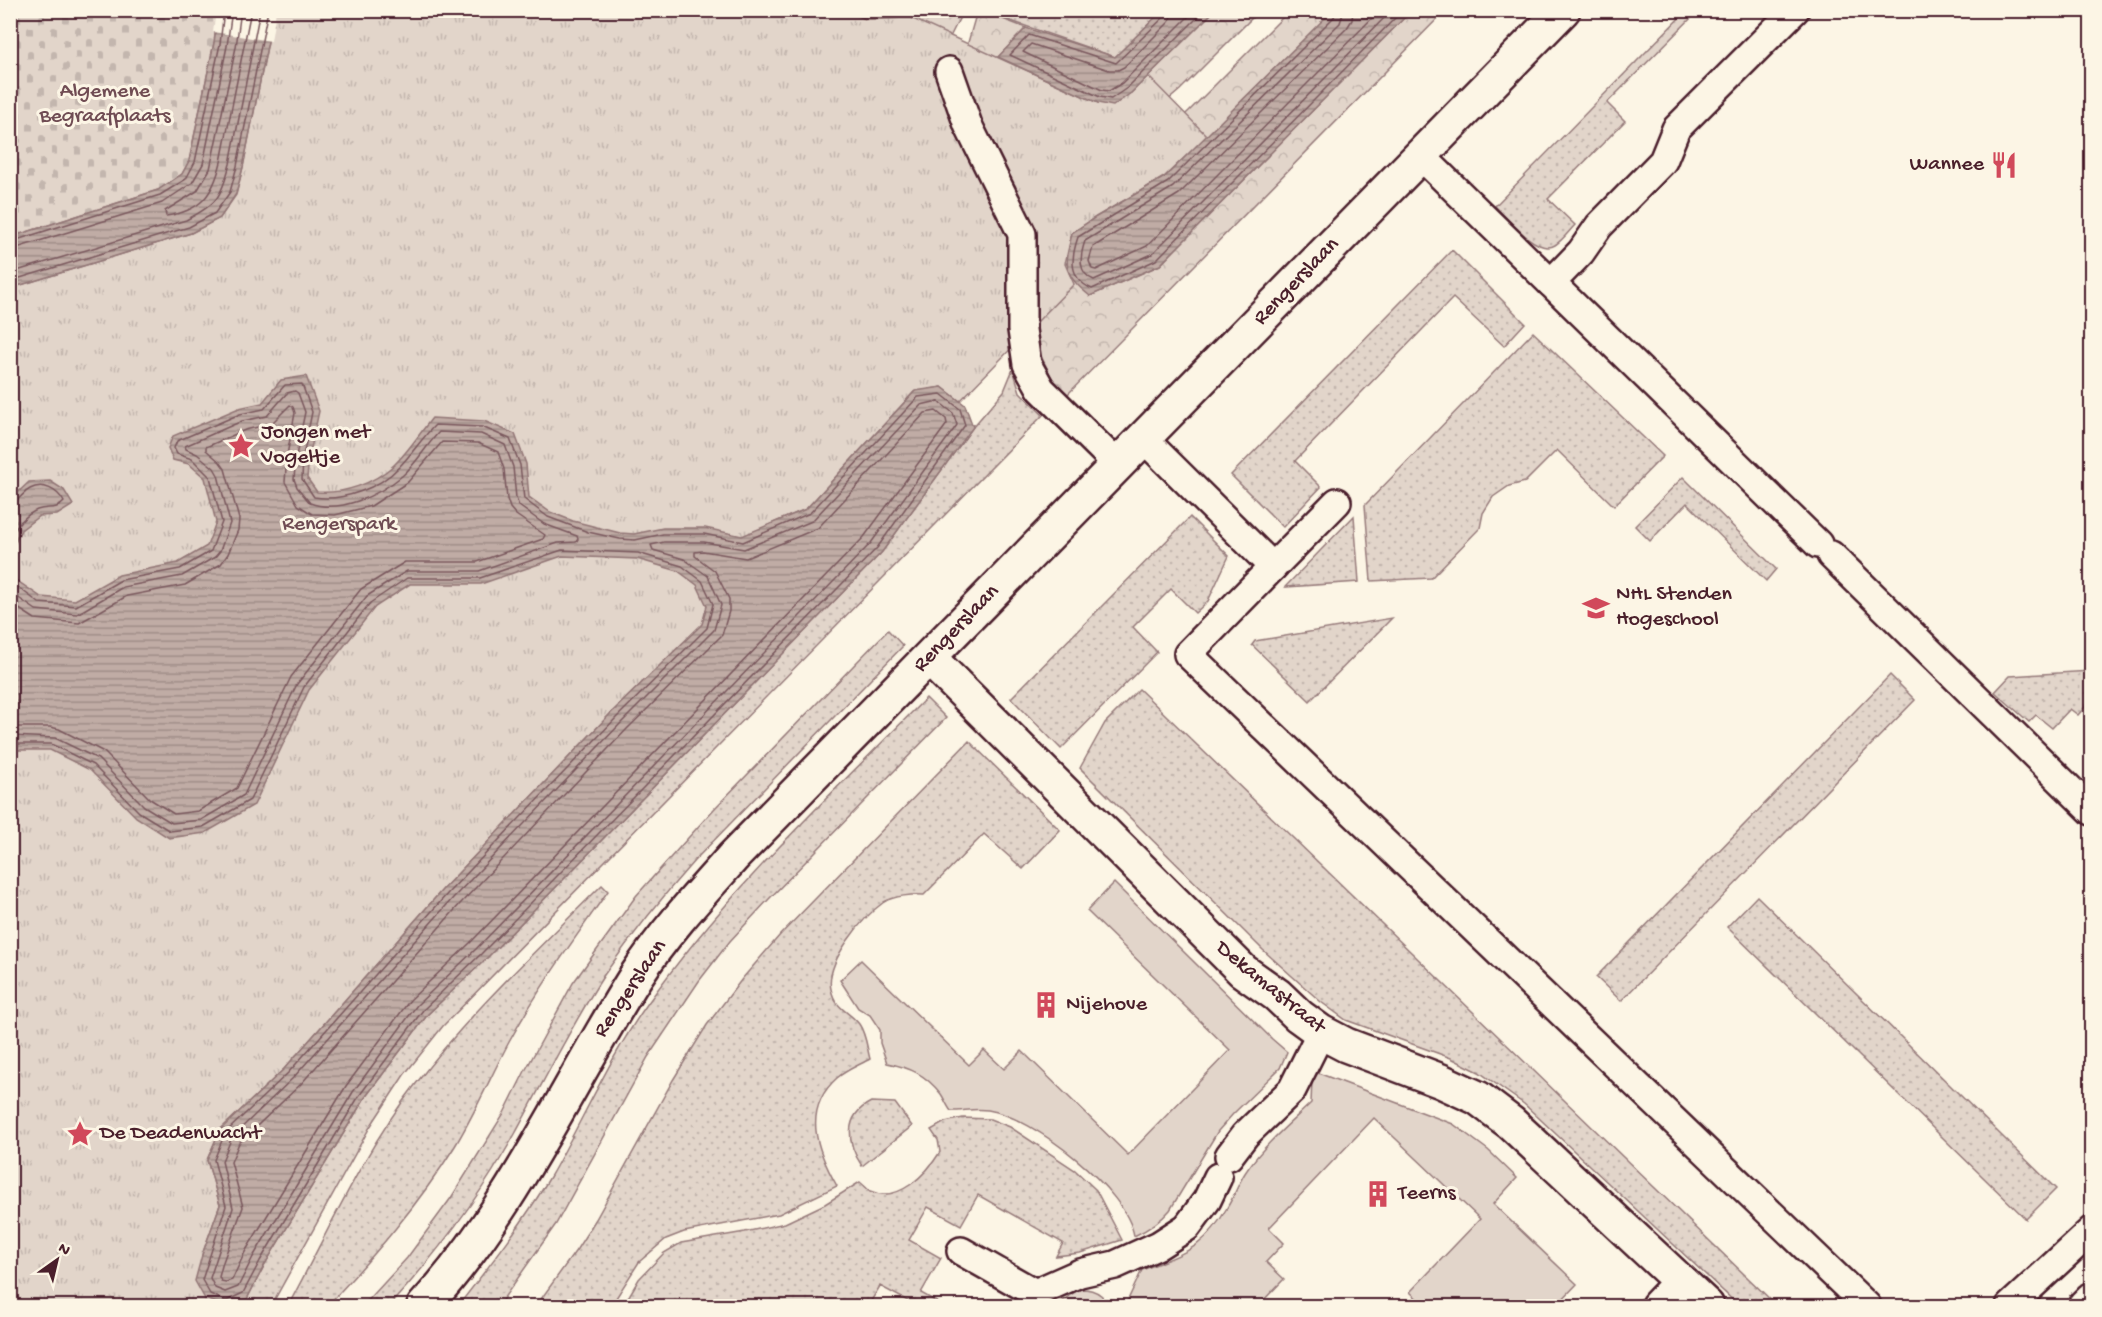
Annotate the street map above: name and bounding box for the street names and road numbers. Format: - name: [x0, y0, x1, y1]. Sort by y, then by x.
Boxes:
- street label: Rengerslaan: [1248, 232, 1346, 332]
- street label: Rengerslaan: [908, 579, 1006, 679]
- street label: Rengerslaan: [589, 935, 674, 1043]
- street label: Dekamastraat: [1208, 935, 1332, 1041]

